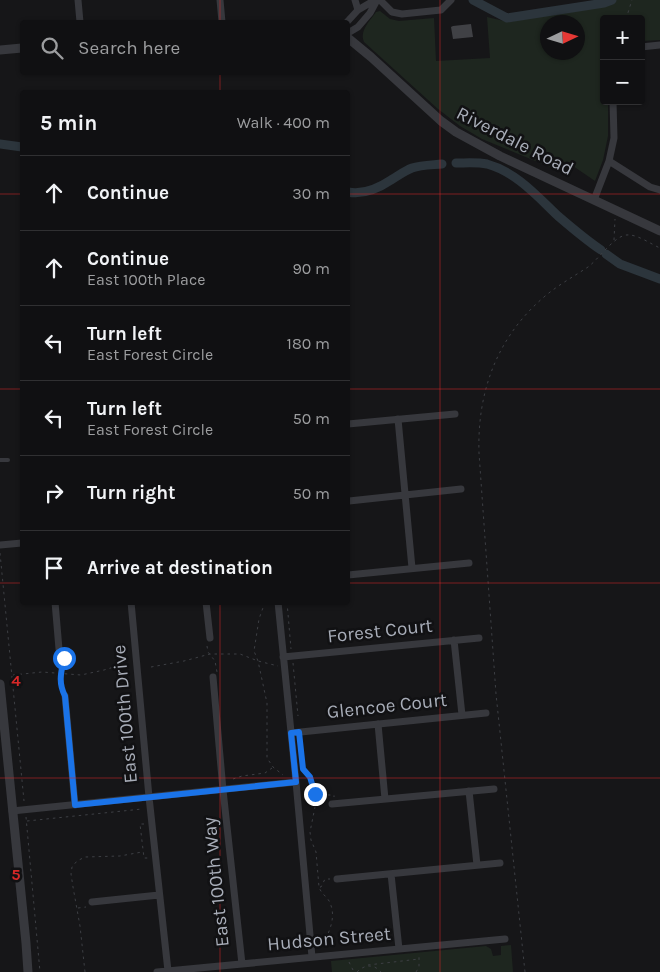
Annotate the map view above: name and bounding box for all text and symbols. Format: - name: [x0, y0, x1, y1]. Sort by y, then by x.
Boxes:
- north arrow: [540, 15, 585, 60]
- map controls: [600, 15, 645, 105]
- button: +: [600, 15, 645, 60]
- search box: [20, 20, 350, 75]
- icon: search: [38, 34, 66, 62]
- text: Search here: [78, 37, 180, 59]
- button: −: [600, 60, 645, 105]
- street label: Riverdale Road: [453, 102, 577, 180]
- text: 5 min: [40, 111, 97, 135]
- text: Walk · 400 m: [237, 113, 330, 132]
- icon: ahead: [40, 179, 68, 207]
- text: Continue: [87, 182, 169, 204]
- text: 30 m: [292, 184, 330, 203]
- text: Continue: [87, 248, 169, 270]
- icon: ahead: [40, 254, 68, 282]
- text: 90 m: [292, 259, 330, 278]
- text: East 100th Place: [87, 270, 205, 289]
- text: Turn left: [87, 323, 162, 345]
- icon: left: [40, 329, 68, 357]
- text: 180 m: [287, 334, 330, 353]
- text: East Forest Circle: [87, 345, 213, 364]
- text: Turn left: [87, 398, 162, 420]
- icon: left: [40, 404, 68, 432]
- text: 50 m: [293, 409, 330, 428]
- text: East Forest Circle: [87, 420, 213, 439]
- icon: right: [40, 479, 68, 507]
- text: Turn right: [87, 482, 176, 504]
- text: 50 m: [293, 484, 330, 503]
- icon: arrive: [40, 554, 68, 582]
- text: Arrive at destination: [87, 557, 273, 579]
- street label: Forest Court: [326, 615, 434, 647]
- street label: East 100th Drive: [108, 644, 142, 784]
- route start: [53, 647, 76, 670]
- text: 4: [11, 671, 21, 690]
- street label: Glencoe Court: [326, 689, 448, 723]
- route end: [304, 783, 327, 806]
- street label: East 100th Way: [198, 816, 234, 948]
- text: 5: [11, 865, 21, 884]
- street label: Hudson Street: [266, 923, 392, 955]

